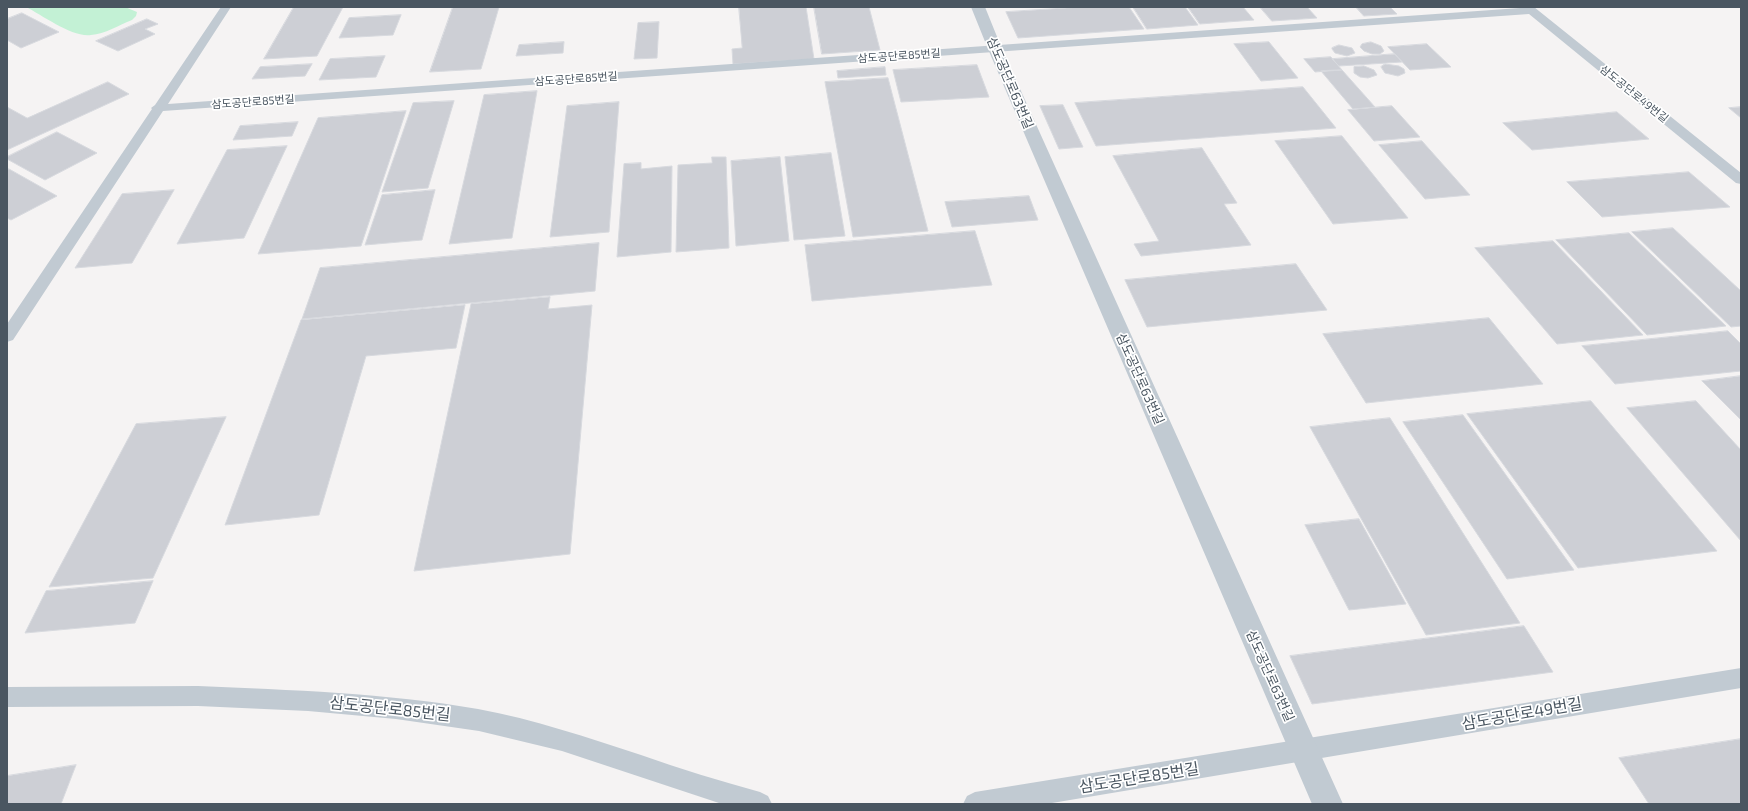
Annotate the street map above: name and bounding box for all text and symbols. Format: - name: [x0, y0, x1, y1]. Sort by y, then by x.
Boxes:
- street label: 삼도공단로63번길: [984, 35, 1036, 131]
- street label: 삼도공단로85번길: [857, 47, 941, 65]
- street label: 삼도공단로49번길: [1597, 62, 1671, 126]
- street label: 삼도공단로85번길: [534, 70, 618, 88]
- street label: 삼도공단로85번길: [211, 93, 295, 111]
- street label: 삼도공단로63번길: [1113, 331, 1167, 427]
- street label: 삼도공단로63번길: [1243, 628, 1297, 724]
- street label: 삼도공단로85번길: [329, 693, 451, 725]
- street label: 삼도공단로49번길: [1460, 694, 1584, 734]
- street label: 삼도공단로85번길: [1078, 759, 1200, 797]

